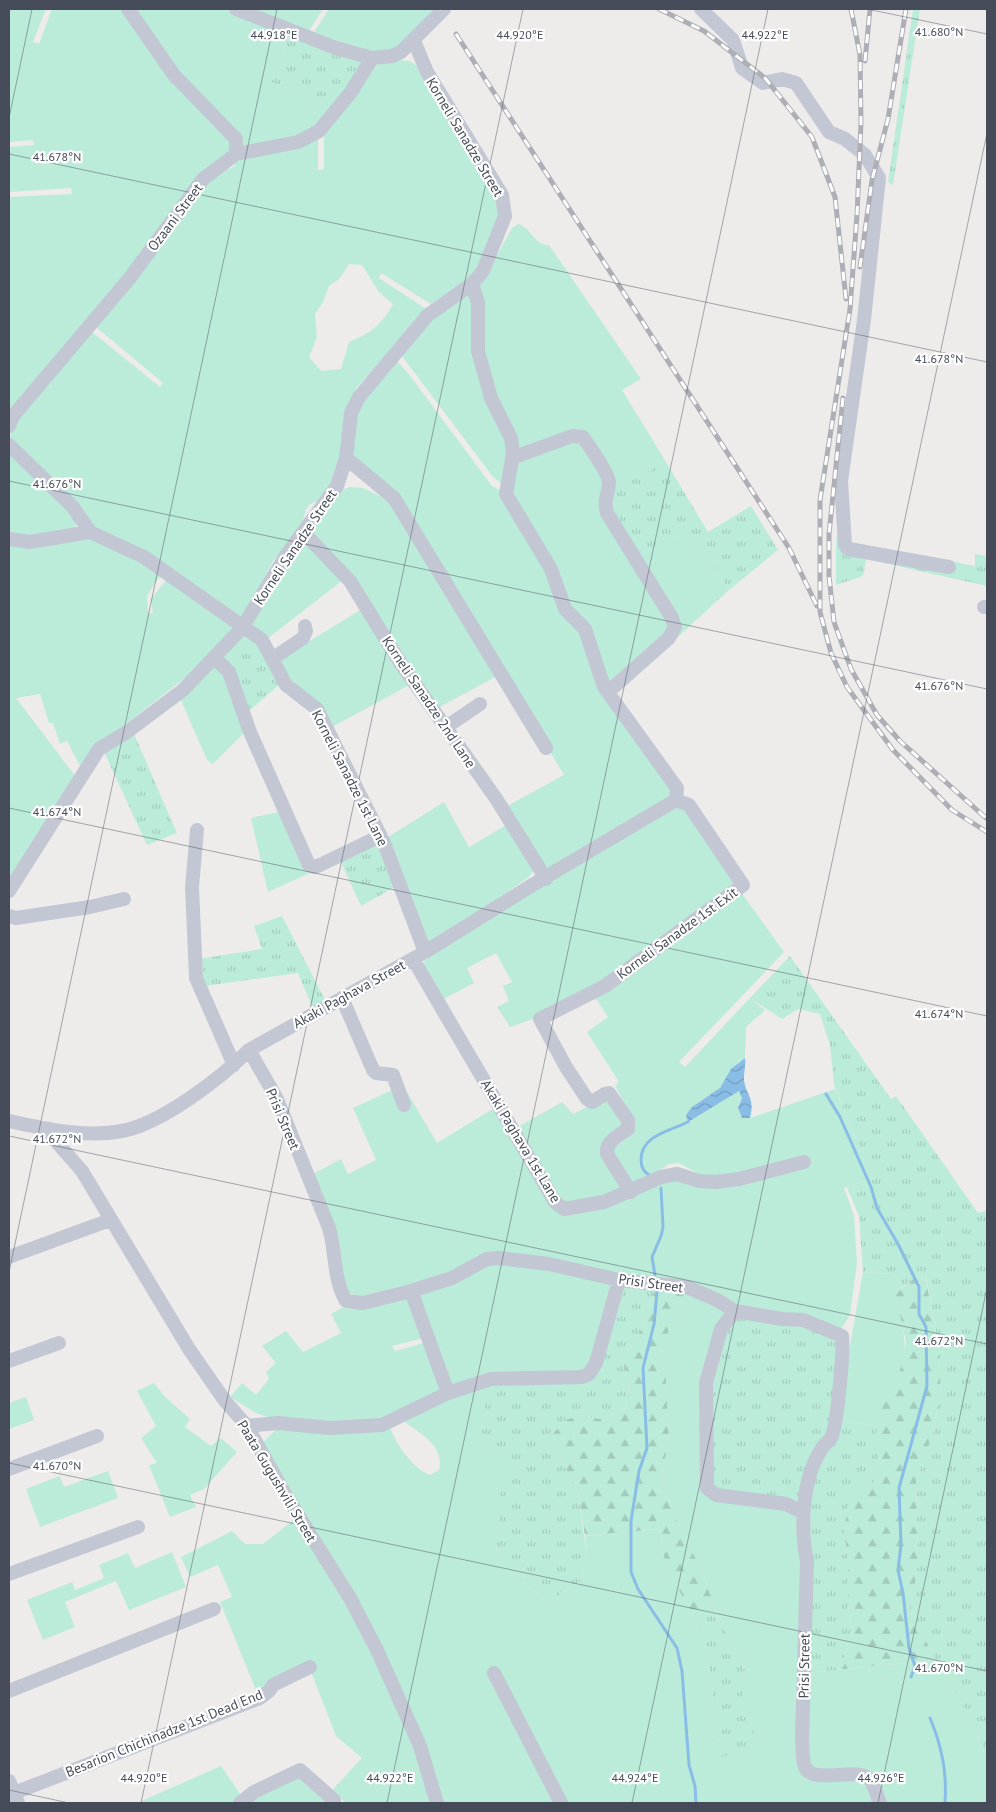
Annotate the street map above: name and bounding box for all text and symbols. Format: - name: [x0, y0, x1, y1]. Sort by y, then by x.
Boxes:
- text: 41.680°N: [915, 24, 963, 39]
- text: 44.918°E: [251, 27, 297, 42]
- text: 44.920°E: [497, 27, 543, 42]
- text: 44.922°E: [742, 27, 788, 42]
- street label: Korneli Sanadze Street: [422, 74, 508, 200]
- text: 41.678°N: [33, 149, 81, 164]
- street label: Ozaani Street: [144, 179, 207, 254]
- text: 41.678°N: [915, 351, 963, 366]
- text: 41.676°N: [33, 476, 81, 491]
- street label: Korneli Sanadze Street: [250, 486, 341, 608]
- street label: Korneli Sanadze 2nd Lane: [378, 633, 480, 771]
- text: 41.676°N: [915, 678, 963, 693]
- street label: Korneli Sanadze 1st Lane: [308, 707, 392, 849]
- text: 41.674°N: [33, 804, 81, 819]
- street label: Korneli Sanadze 1st Exit: [613, 883, 741, 983]
- street label: Akaki Paghava Street: [290, 956, 409, 1032]
- text: 41.674°N: [915, 1006, 963, 1021]
- street label: Akaki Paghava 1st Lane: [477, 1076, 565, 1206]
- street label: Prisi Street: [262, 1086, 304, 1153]
- text: 41.672°N: [33, 1131, 81, 1146]
- street label: Prisi Street: [618, 1270, 685, 1296]
- text: 41.672°N: [915, 1333, 963, 1348]
- street label: Paata Gugushvili Street: [233, 1417, 321, 1546]
- text: 41.670°N: [33, 1458, 81, 1473]
- street label: Prisi Street: [794, 1633, 814, 1699]
- text: 41.670°N: [915, 1660, 963, 1675]
- street label: Besarion Chichinadze 1st Dead End: [63, 1685, 265, 1781]
- text: 44.920°E: [121, 1770, 167, 1785]
- text: 44.922°E: [367, 1770, 413, 1785]
- text: 44.924°E: [612, 1770, 658, 1785]
- text: 44.926°E: [858, 1770, 904, 1785]

